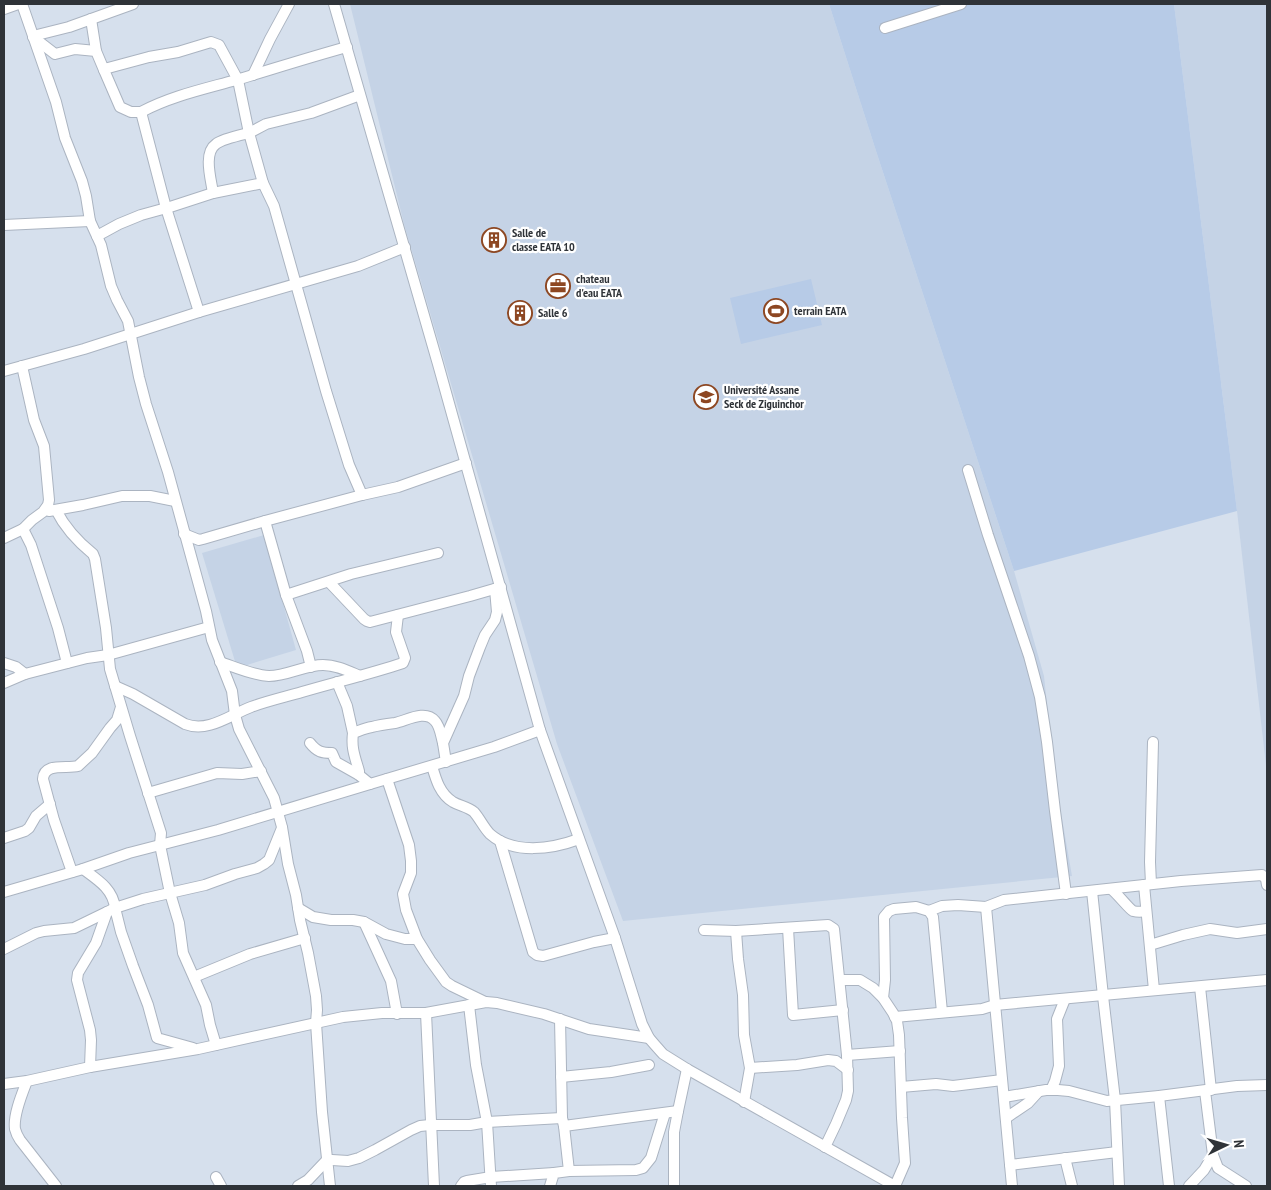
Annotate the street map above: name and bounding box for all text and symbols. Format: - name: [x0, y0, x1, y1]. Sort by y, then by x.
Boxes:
- place label: Salle de classe EATA 10: [512, 225, 575, 254]
- building icon: Salle de classe EATA 10: [481, 227, 507, 253]
- place label: chateau d'eau EATA: [576, 271, 623, 300]
- office icon: chateau d'eau EATA: [545, 273, 571, 299]
- sports icon: terrain EATA: [763, 298, 789, 324]
- building icon: Salle 6: [507, 300, 533, 326]
- place label: terrain EATA: [794, 303, 847, 318]
- place label: Salle 6: [538, 305, 568, 320]
- place label: Université Assane Seck de Ziguinchor: [724, 382, 804, 411]
- school or university icon: Université Assane Seck de Ziguinchor: [693, 384, 719, 410]
- north arrow: [1201, 1120, 1251, 1170]
- text: N: [1230, 1139, 1248, 1148]

